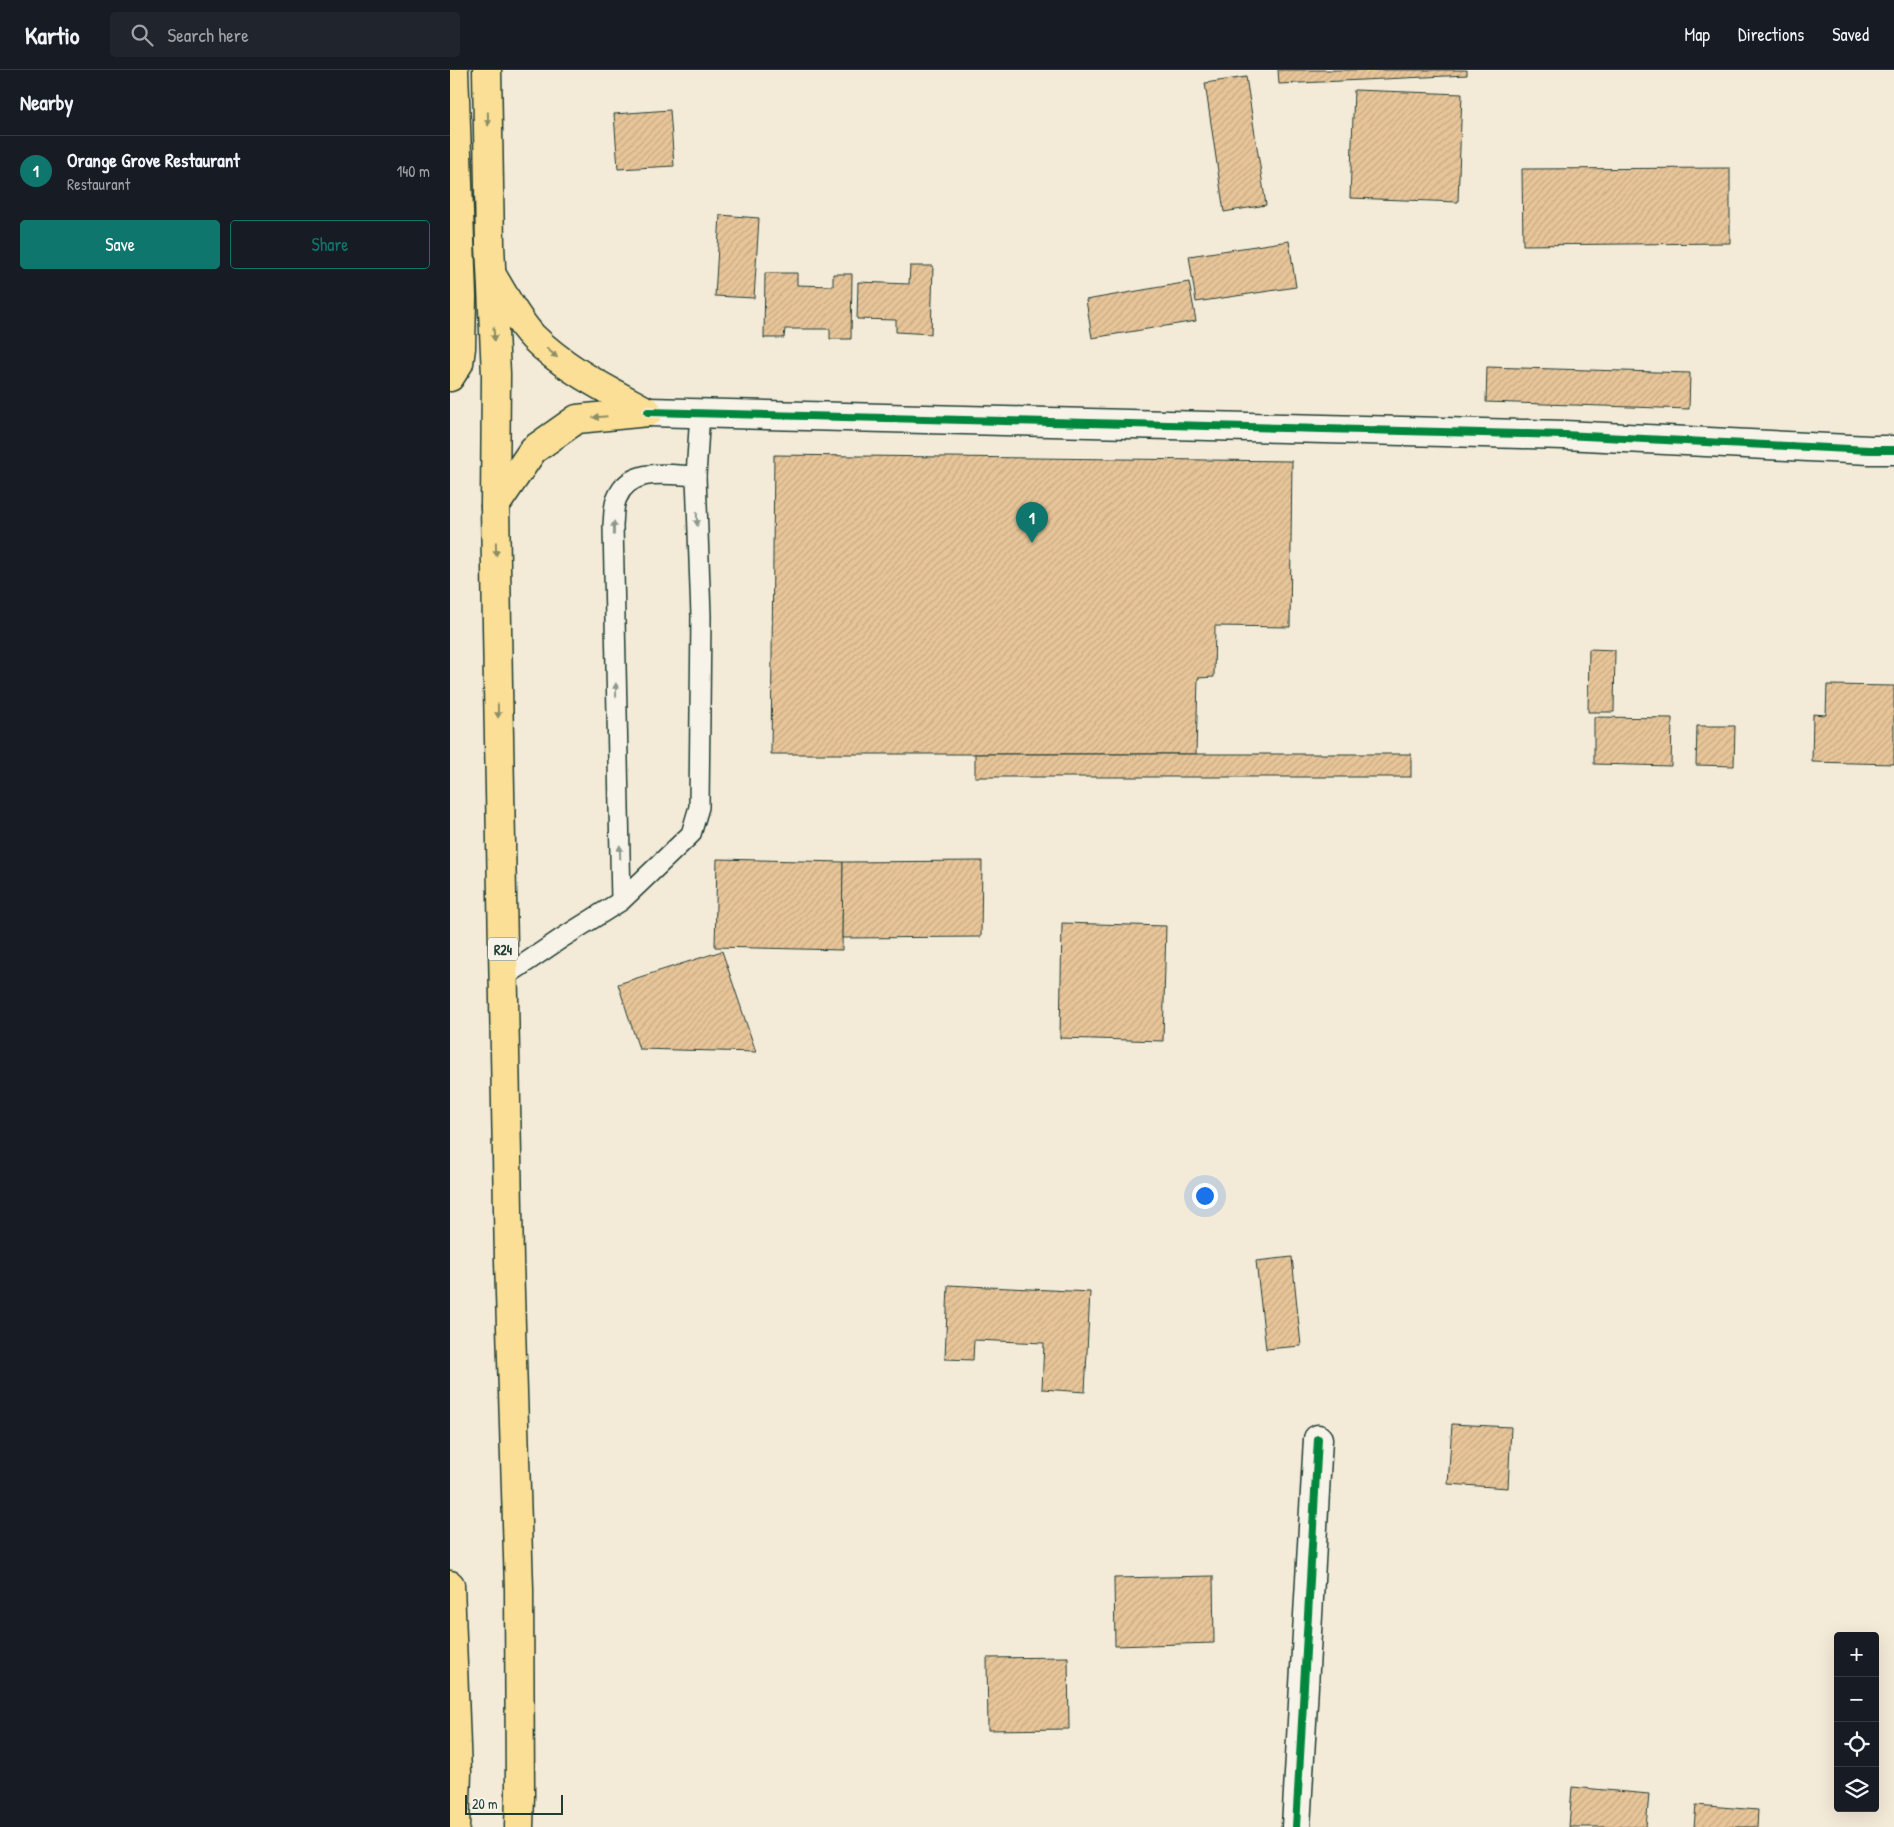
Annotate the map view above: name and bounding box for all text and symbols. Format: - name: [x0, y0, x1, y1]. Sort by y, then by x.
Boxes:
- search box: [110, 12, 460, 57]
- text: Kartio: [25, 19, 80, 51]
- icon: search: [128, 21, 156, 49]
- text: Search here: [168, 22, 249, 48]
- text: Map: [1685, 22, 1710, 47]
- text: Directions: [1738, 22, 1804, 47]
- text: Saved: [1832, 22, 1869, 47]
- text: Nearby: [20, 88, 73, 117]
- one-way arrow: [484, 111, 492, 127]
- text: Orange Grove Restaurant: [67, 147, 240, 173]
- text: 1: [33, 160, 39, 182]
- text: 140 m: [396, 160, 430, 182]
- text: Restaurant: [67, 173, 130, 195]
- button: Save: [20, 220, 220, 269]
- button: Share: [230, 220, 430, 269]
- one-way arrow: [490, 326, 498, 342]
- one-way arrow: [545, 347, 557, 359]
- one-way arrow: [592, 413, 608, 421]
- pin: 1: [1016, 502, 1048, 543]
- one-way arrow: [694, 511, 702, 527]
- one-way arrow: [610, 519, 618, 535]
- one-way arrow: [492, 541, 500, 557]
- one-way arrow: [612, 682, 620, 698]
- one-way arrow: [494, 703, 502, 719]
- one-way arrow: [616, 844, 624, 860]
- road number: R24: [488, 938, 518, 961]
- your location: [1192, 1183, 1218, 1209]
- map controls: [1834, 1632, 1879, 1812]
- button: +: [1834, 1632, 1879, 1677]
- button: −: [1834, 1677, 1879, 1722]
- button: locate: [1834, 1722, 1879, 1767]
- button: layers: [1834, 1767, 1879, 1812]
- scale bar: [465, 1792, 562, 1815]
- text: 20 m: [472, 1794, 498, 1813]

